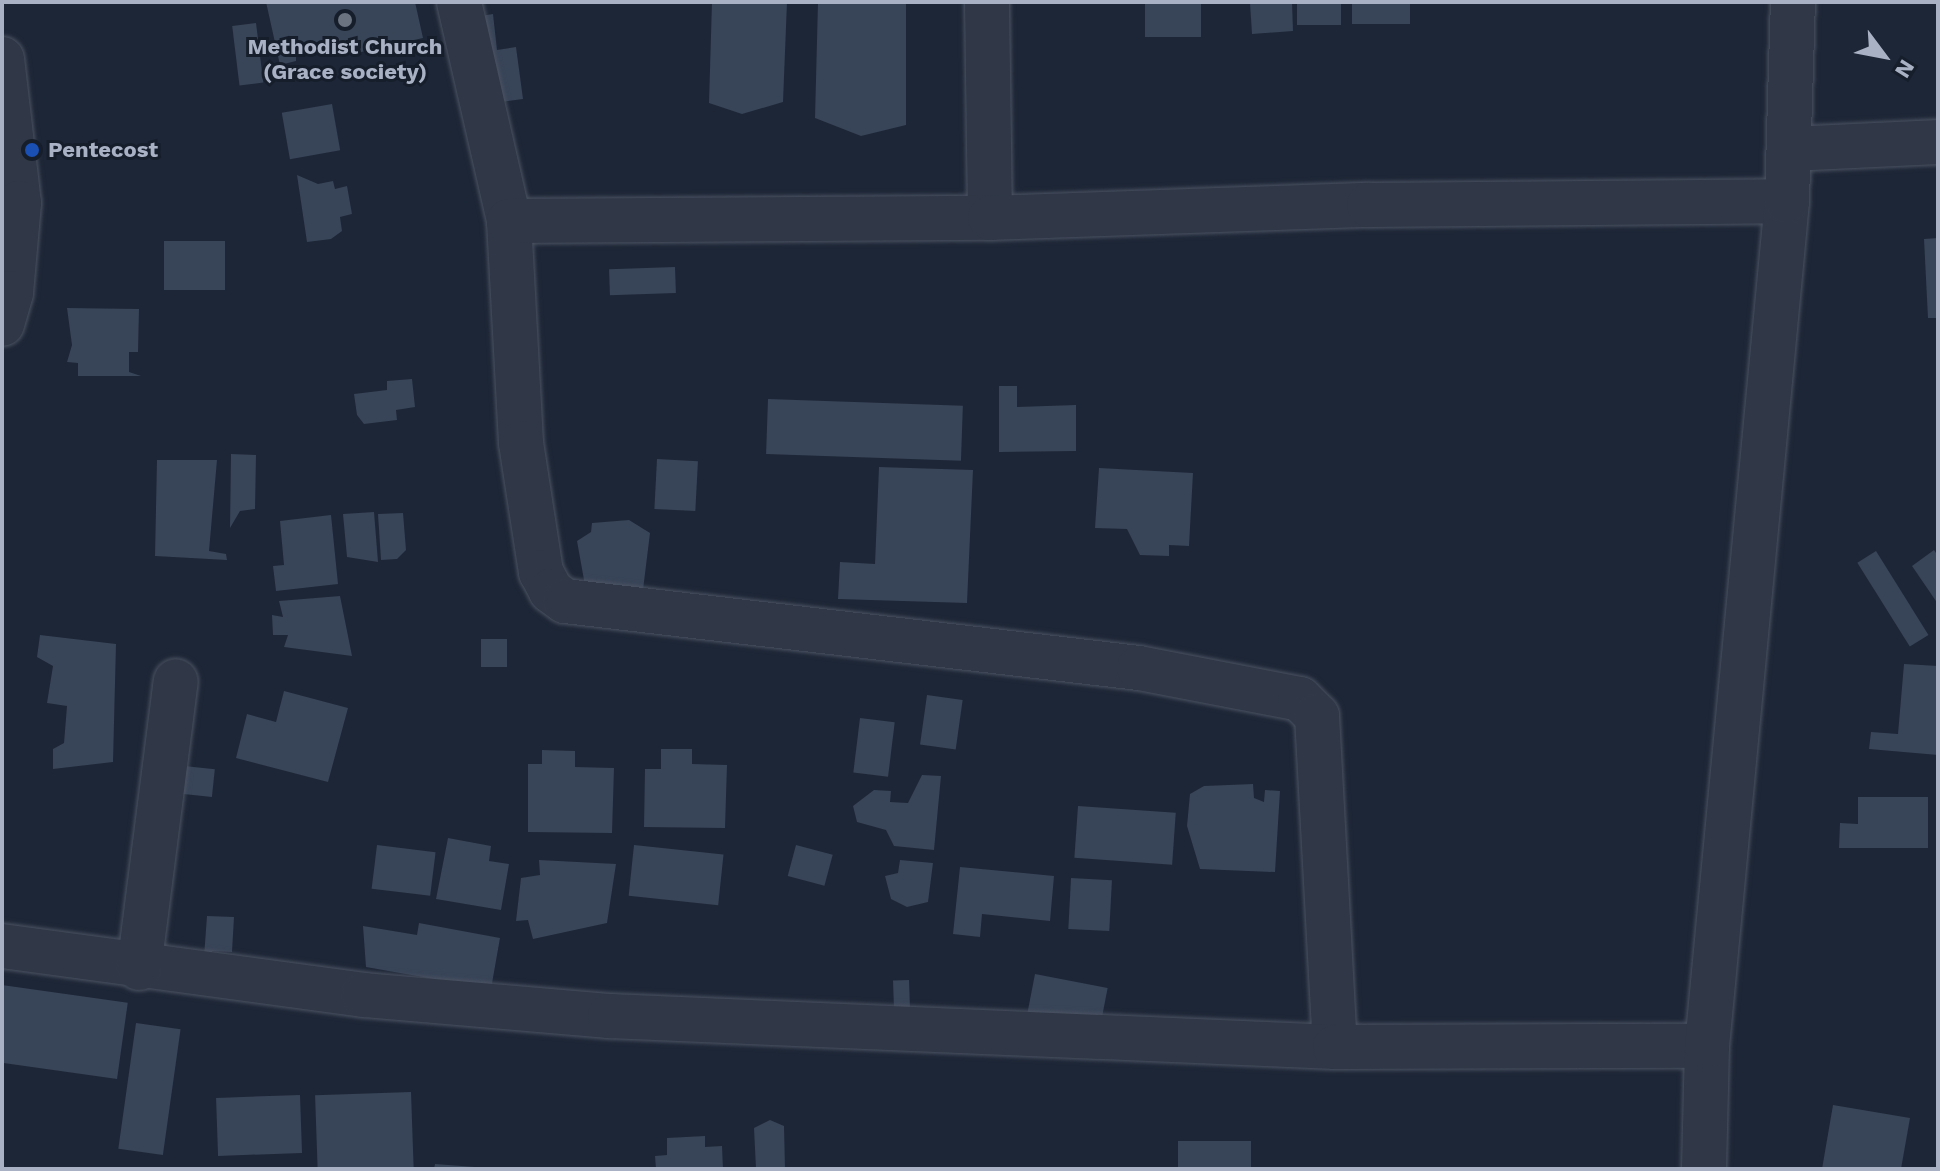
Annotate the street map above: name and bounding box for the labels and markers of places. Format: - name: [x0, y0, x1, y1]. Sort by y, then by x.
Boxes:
- marker: Methodist Church (Grace society): [336, 11, 354, 29]
- place label: Methodist Church (Grace society): [248, 33, 442, 84]
- place label: Pentecost: [48, 137, 158, 163]
- marker: Pentecost: [23, 141, 41, 159]

